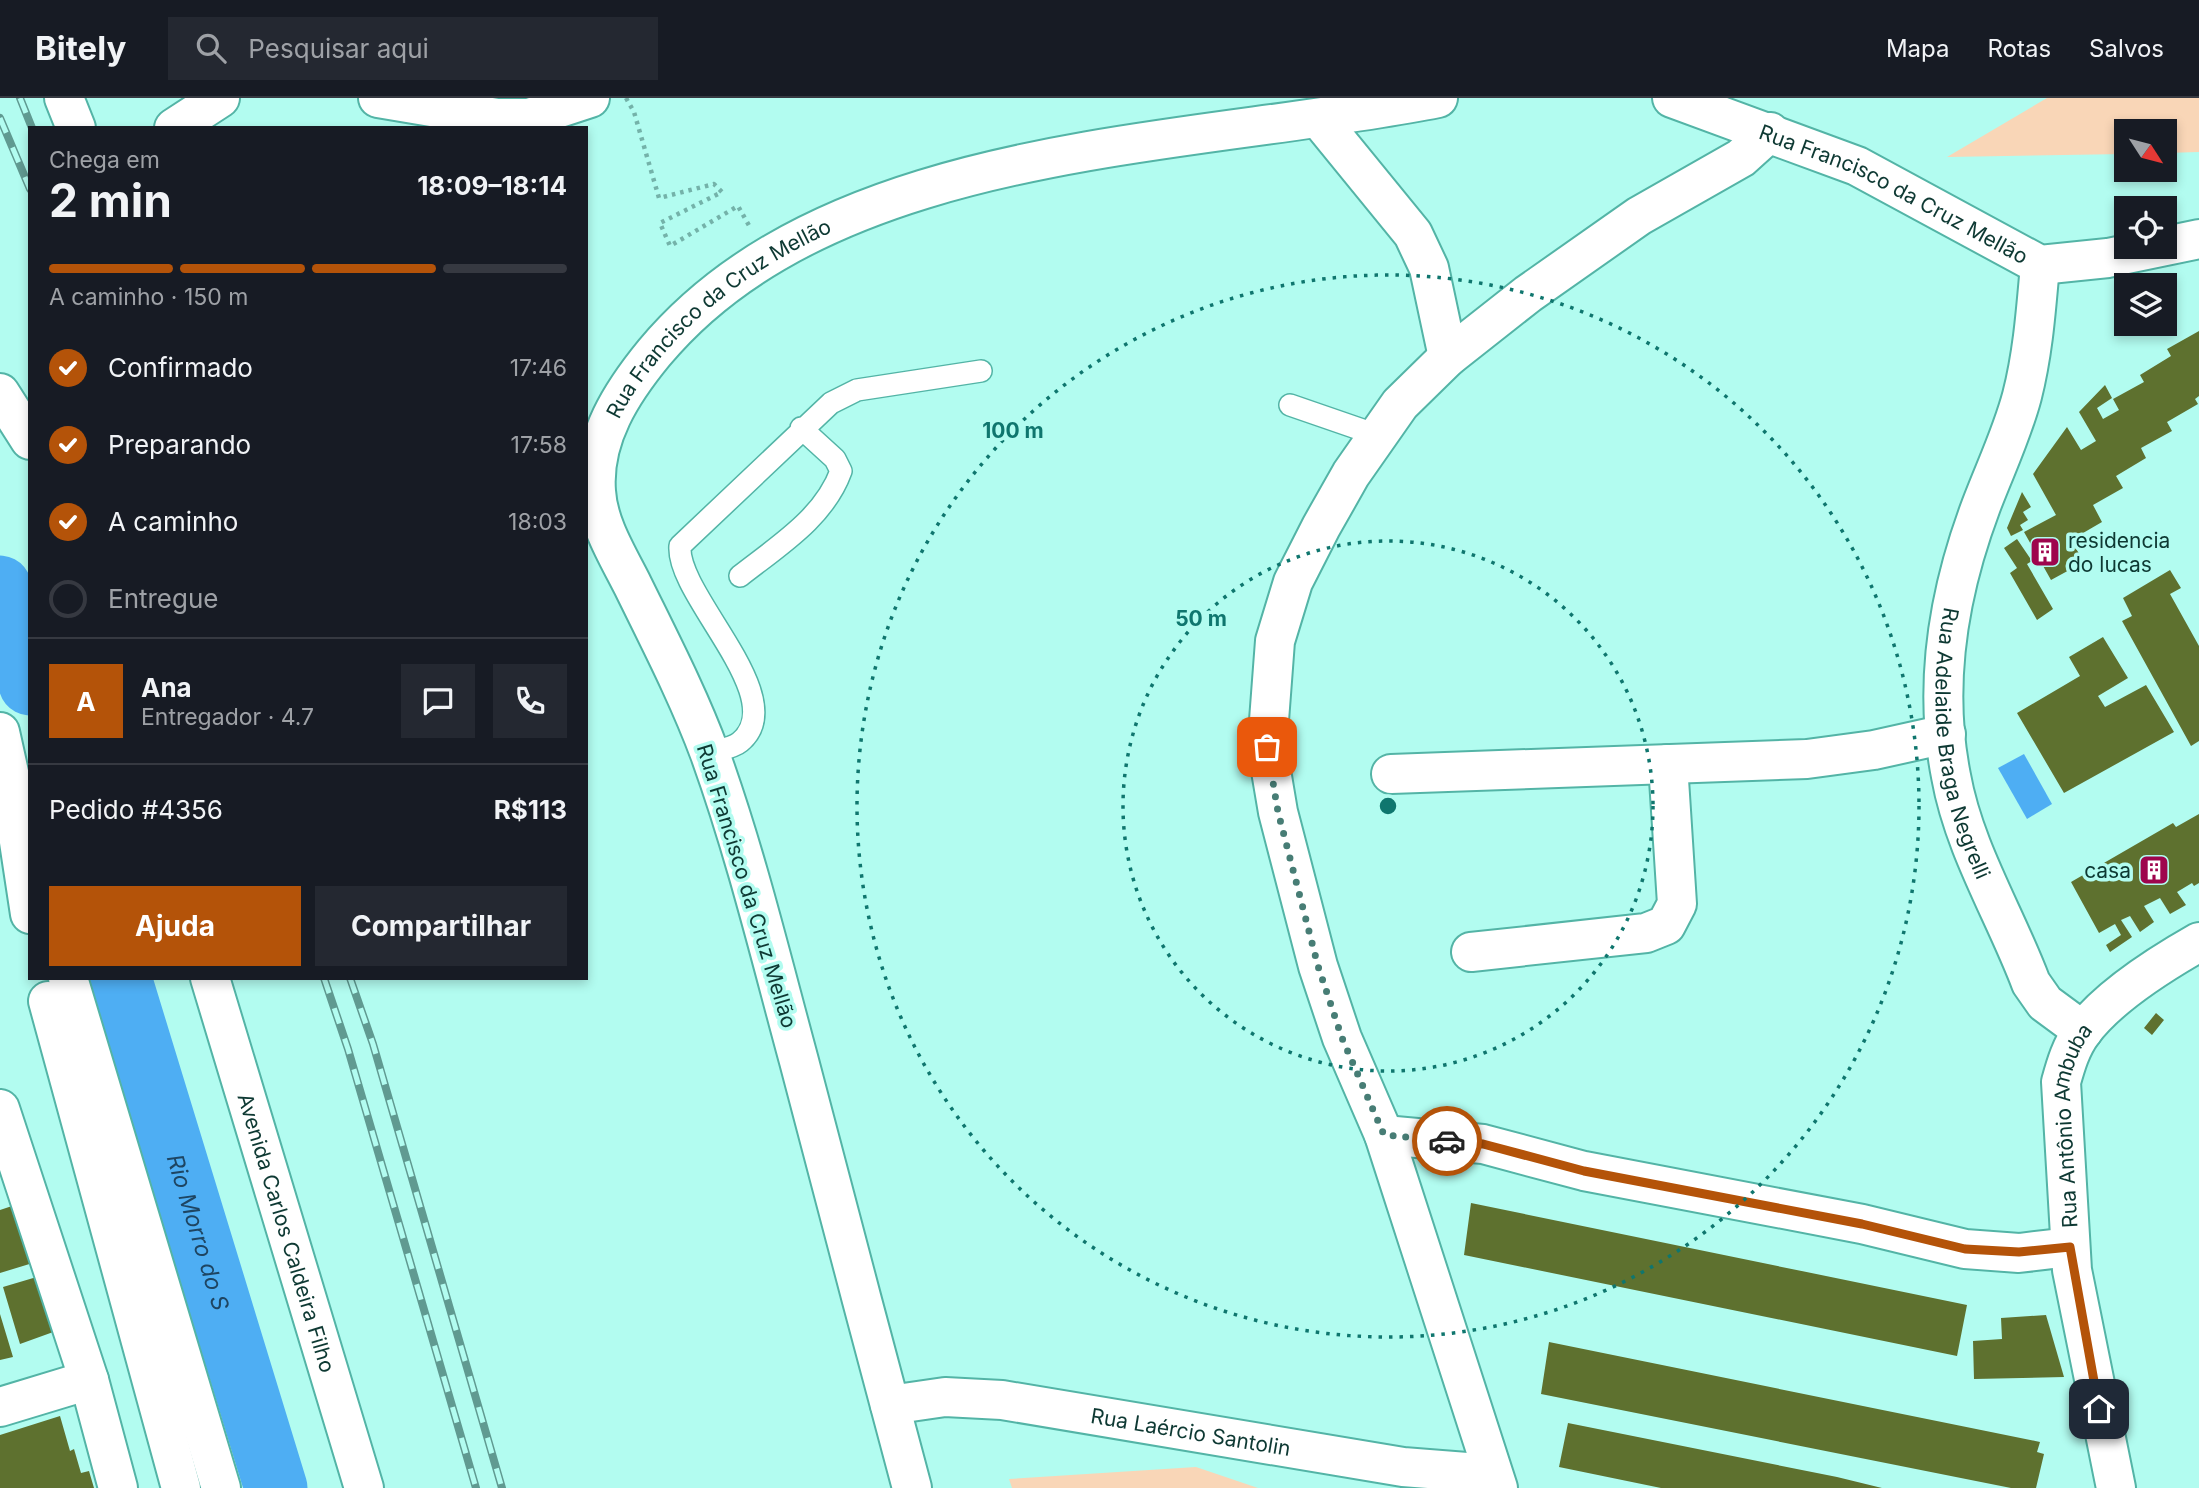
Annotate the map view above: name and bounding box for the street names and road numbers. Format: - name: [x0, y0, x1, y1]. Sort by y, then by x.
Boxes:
- street label: Rua Francisco da Cruz Mellão: [1756, 119, 2033, 269]
- street label: Rua Francisco da Cruz Mellão: [600, 213, 835, 422]
- street label: Rua Adelaide Braga Negrelli: [1931, 606, 1996, 883]
- street label: Rua Francisco da Cruz Mellão: [692, 741, 802, 1031]
- street label: Rua Antônio Ambuba: [2047, 1018, 2097, 1229]
- street label: Avenida Carlos Caldeira Filho: [233, 1090, 341, 1375]
- street label: Rua Laércio Santolin: [1089, 1403, 1293, 1461]

